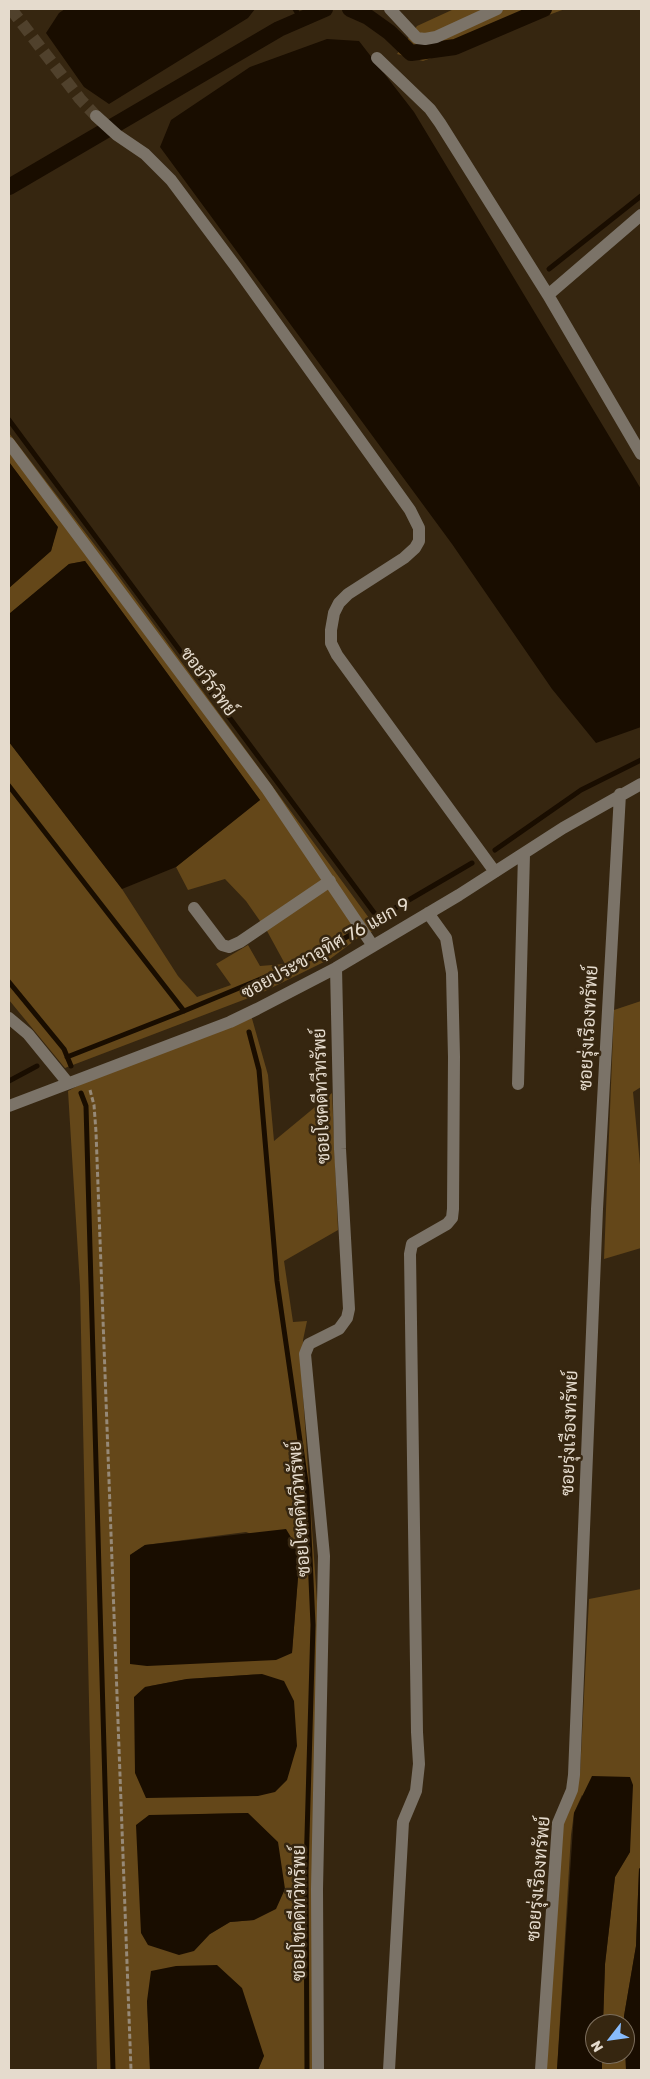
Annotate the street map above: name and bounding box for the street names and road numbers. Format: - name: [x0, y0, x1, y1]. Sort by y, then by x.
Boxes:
- street label: ซอยวีรวิทย์: [175, 643, 241, 721]
- street label: ซอยประชาอุทิศ 76 แยก 9: [238, 894, 414, 1004]
- street label: ซอยรุ่งเรืองทรัพย์: [575, 965, 603, 1091]
- street label: ซอยโชคดีทวีทรัพย์: [309, 1028, 335, 1164]
- street label: ซอยรุ่งเรืองทรัพย์: [557, 1370, 583, 1496]
- street label: ซอยโชคดีทวีทรัพย์: [284, 1440, 316, 1578]
- street label: ซอยรุ่งเรืองทรัพย์: [523, 1815, 555, 1943]
- street label: ซอยโชคดีทวีทรัพย์: [289, 1845, 311, 1981]

